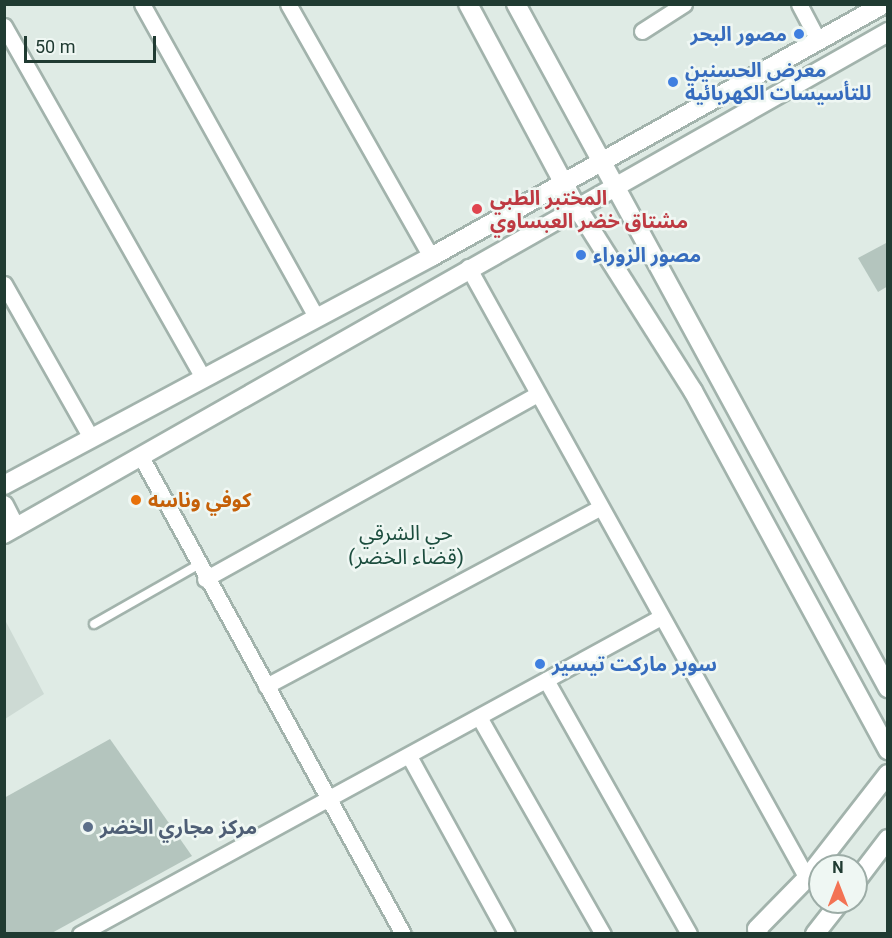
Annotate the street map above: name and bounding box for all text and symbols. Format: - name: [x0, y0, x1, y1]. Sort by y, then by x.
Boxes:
- place label: مصور البحر: [690, 22, 787, 46]
- scale bar: [27, 24, 159, 62]
- marker: مصور البحر: [792, 27, 806, 41]
- text: 50 m: [35, 36, 75, 57]
- place label: معرض الحسنين للتأسيسات الكهربائية: [685, 58, 871, 105]
- marker: معرض الحسنين للتأسيسات الكهربائية: [666, 75, 680, 89]
- place label: المختبر الطبي مشتاق خضر العبساوي: [490, 186, 688, 233]
- marker: المختبر الطبي مشتاق خضر العبساوي: [468, 200, 486, 218]
- place label: مصور الزوراء: [593, 243, 701, 267]
- marker: مصور الزوراء: [574, 248, 588, 262]
- place label: كوفي وناسه: [148, 488, 251, 512]
- marker: كوفي وناسه: [129, 493, 143, 507]
- district label: حي الشرقي (قضاء الخضر): [348, 520, 464, 570]
- place label: سوبر ماركت تيسير: [552, 652, 717, 676]
- marker: سوبر ماركت تيسير: [533, 657, 547, 671]
- place label: مركز مجاري الخضر: [100, 815, 257, 839]
- marker: مركز مجاري الخضر: [81, 820, 95, 834]
- north arrow: [808, 854, 868, 914]
- text: N: [832, 858, 844, 877]

